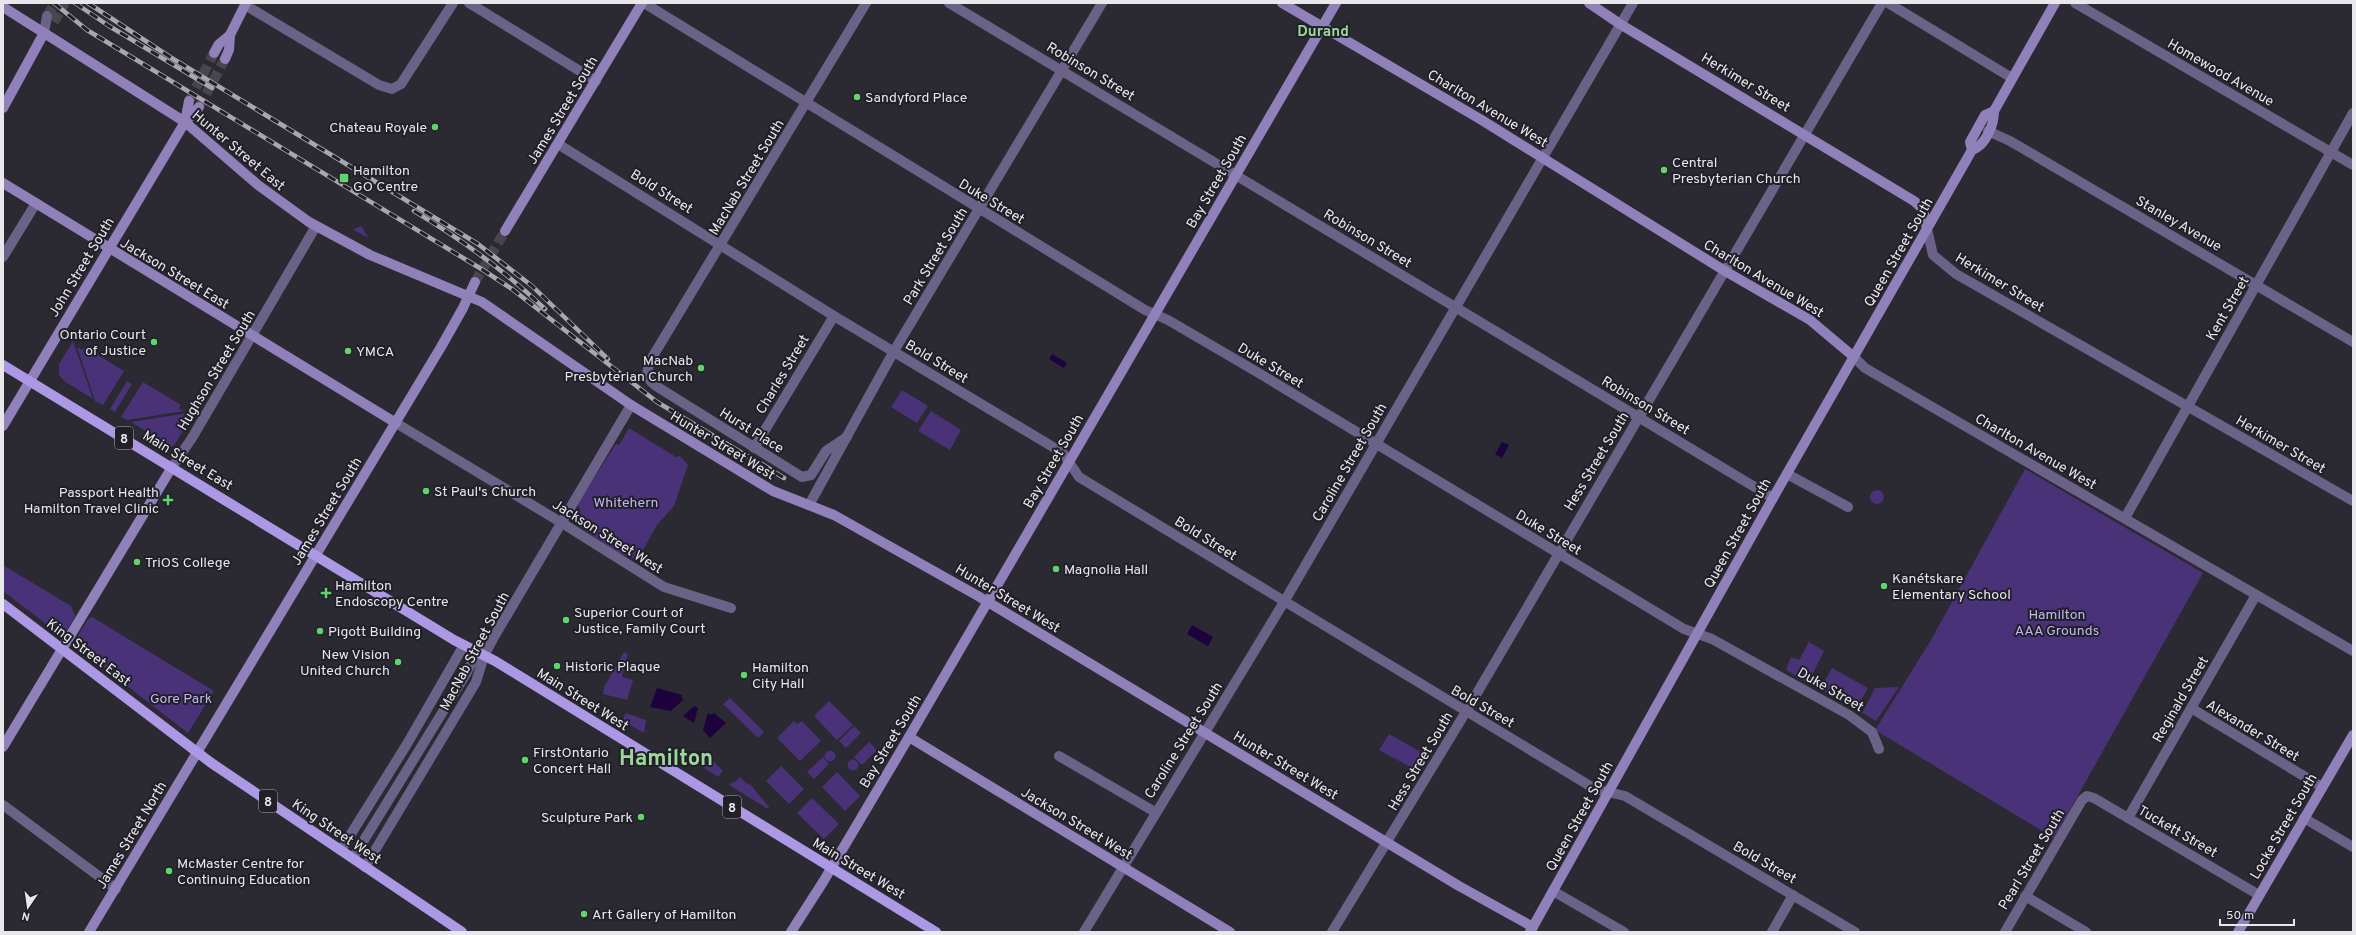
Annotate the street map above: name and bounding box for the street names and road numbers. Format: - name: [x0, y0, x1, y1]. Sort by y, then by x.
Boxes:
- street label: Homewood Avenue: [2164, 36, 2277, 111]
- street label: Robinson Street: [1043, 39, 1137, 105]
- street label: Herkimer Street: [1698, 50, 1793, 117]
- street label: James Street South: [524, 54, 602, 168]
- street label: Charlton Avenue West: [1424, 67, 1551, 152]
- street label: Hunter Street East: [188, 107, 288, 195]
- street label: MacNab Street South: [706, 117, 789, 239]
- street label: Bay Street South: [1183, 132, 1251, 232]
- street label: Bold Street: [627, 166, 696, 218]
- street label: Duke Street: [955, 176, 1027, 229]
- street label: Stanley Avenue: [2132, 193, 2224, 256]
- street label: Queen Street South: [1861, 195, 1937, 310]
- street label: Park Street South: [900, 205, 972, 309]
- street label: Robinson Street: [1320, 206, 1414, 272]
- street label: John Street South: [46, 215, 119, 321]
- street label: Jackson Street East: [117, 235, 232, 313]
- street label: Charlton Avenue West: [1700, 237, 1827, 322]
- street label: Herkimer Street: [1952, 250, 2047, 317]
- street label: Kent Street: [2203, 274, 2254, 344]
- street label: Hughson Street South: [175, 308, 260, 434]
- street label: Charles Street: [753, 332, 814, 417]
- street label: Bold Street: [902, 337, 971, 388]
- street label: Duke Street: [1234, 340, 1306, 393]
- street label: Robinson Street: [1598, 373, 1692, 439]
- street label: Caroline Street South: [1309, 400, 1391, 525]
- street label: Hurst Place: [716, 405, 787, 458]
- street label: Hunter Street West: [667, 408, 778, 484]
- street label: Hess Street South: [1561, 409, 1633, 514]
- street label: Charlton Avenue West: [1971, 411, 2099, 494]
- street label: Bay Street South: [1020, 412, 1088, 512]
- street label: Herkimer Street: [2232, 413, 2328, 478]
- road number: 8: [115, 427, 133, 449]
- street label: Main Street East: [139, 428, 235, 495]
- street label: James Street South: [288, 455, 366, 569]
- street label: Queen Street South: [1701, 476, 1776, 592]
- street label: Jackson Street West: [549, 496, 666, 578]
- street label: Duke Street: [1512, 507, 1584, 560]
- street label: Bold Street: [1171, 513, 1240, 565]
- street label: Hunter Street West: [952, 561, 1063, 637]
- street label: MacNab Street South: [437, 589, 514, 714]
- street label: King Street East: [43, 616, 134, 690]
- street label: Reginald Street: [2150, 654, 2213, 746]
- street label: Duke Street: [1794, 664, 1866, 716]
- street label: Main Street West: [533, 665, 631, 735]
- street label: Caroline Street South: [1142, 679, 1227, 802]
- street label: Bold Street: [1447, 682, 1517, 732]
- street label: Bay Street South: [857, 692, 926, 792]
- street label: Alexander Street: [2203, 697, 2302, 766]
- street label: Hess Street South: [1385, 709, 1457, 814]
- street label: Hunter Street West: [1230, 728, 1341, 804]
- street label: Queen Street South: [1543, 759, 1618, 875]
- street label: Locke Street South: [2247, 771, 2321, 883]
- street label: James Street North: [93, 779, 171, 893]
- street label: Jackson Street West: [1017, 784, 1135, 864]
- road number: 8: [259, 790, 277, 812]
- street label: King Street West: [288, 796, 384, 868]
- road number: 8: [723, 796, 741, 818]
- street label: Tuckett Street: [2134, 803, 2220, 862]
- street label: Pearl Street South: [1995, 806, 2069, 913]
- street label: Main Street West: [809, 835, 908, 904]
- street label: Bold Street: [1729, 838, 1799, 888]

